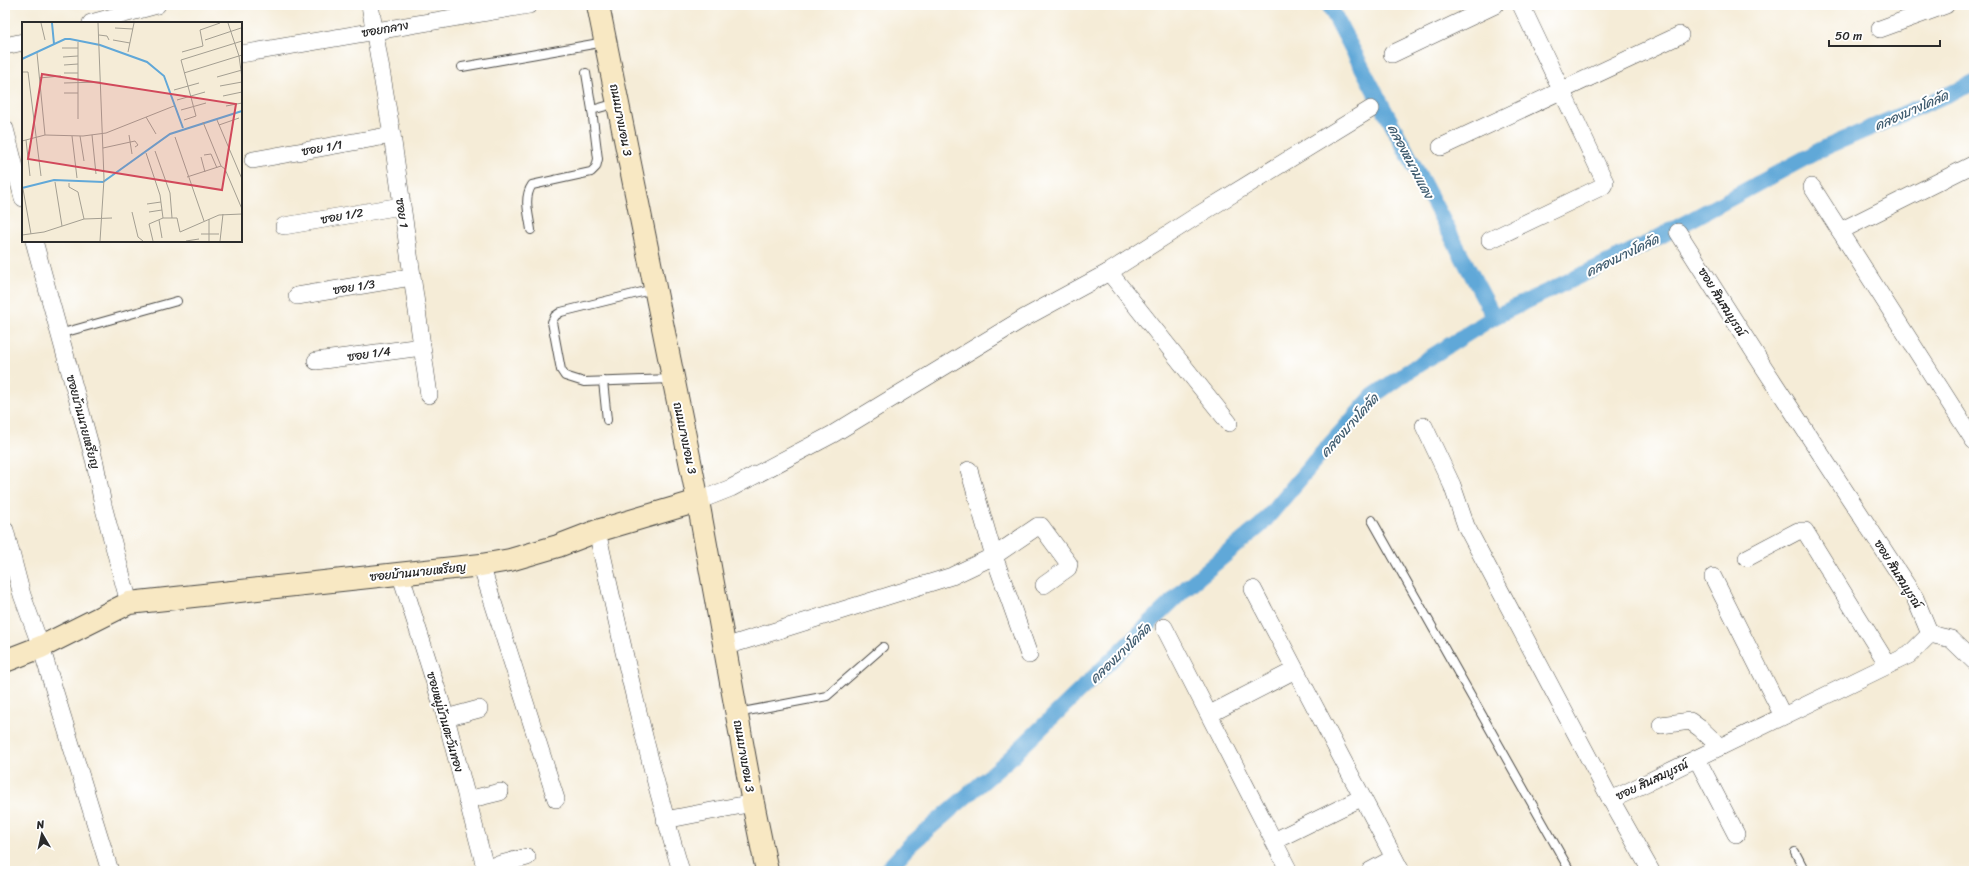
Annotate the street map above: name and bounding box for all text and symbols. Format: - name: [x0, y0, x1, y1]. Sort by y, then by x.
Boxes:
- street label: ซอยกลาง: [360, 14, 411, 44]
- inset map: [22, 22, 242, 242]
- scale bar: [1829, 22, 1940, 48]
- text: 50 m: [1835, 25, 1862, 47]
- street label: ถนนบางบอน 3: [603, 82, 639, 158]
- water label: คลองบางโคลัด: [1870, 83, 1953, 137]
- water label: คลองหนามแดง: [1381, 120, 1441, 204]
- street label: ซอย 1/1: [300, 134, 344, 162]
- street label: ซอย 1: [389, 197, 415, 229]
- street label: ซอย 1/2: [319, 201, 365, 231]
- water label: คลองบางโคลัด: [1582, 227, 1664, 283]
- street label: ซอย สินสมบูรณ์: [1692, 263, 1753, 343]
- street label: ซอย 1/3: [331, 273, 377, 301]
- street label: ซอย 1/4: [346, 340, 393, 368]
- street label: ซอยบ้านนายเหรียญ: [60, 372, 106, 472]
- water label: คลองบางโคลัด: [1314, 388, 1385, 462]
- street label: ถนนบางบอน 3: [667, 400, 703, 476]
- street label: ซอย สินสมบูรณ์: [1868, 535, 1929, 615]
- street label: ซอยบ้านนายเหรียญ: [369, 556, 468, 588]
- water label: คลองบางโคลัด: [1084, 617, 1157, 689]
- street label: ซอยหมู่บ้านตะวันทอง: [420, 669, 470, 775]
- street label: ถนนบางบอน 3: [727, 718, 761, 794]
- street label: ซอย สินสมบูรณ์: [1612, 753, 1694, 806]
- north arrow: [22, 814, 62, 854]
- text: N: [34, 815, 46, 835]

